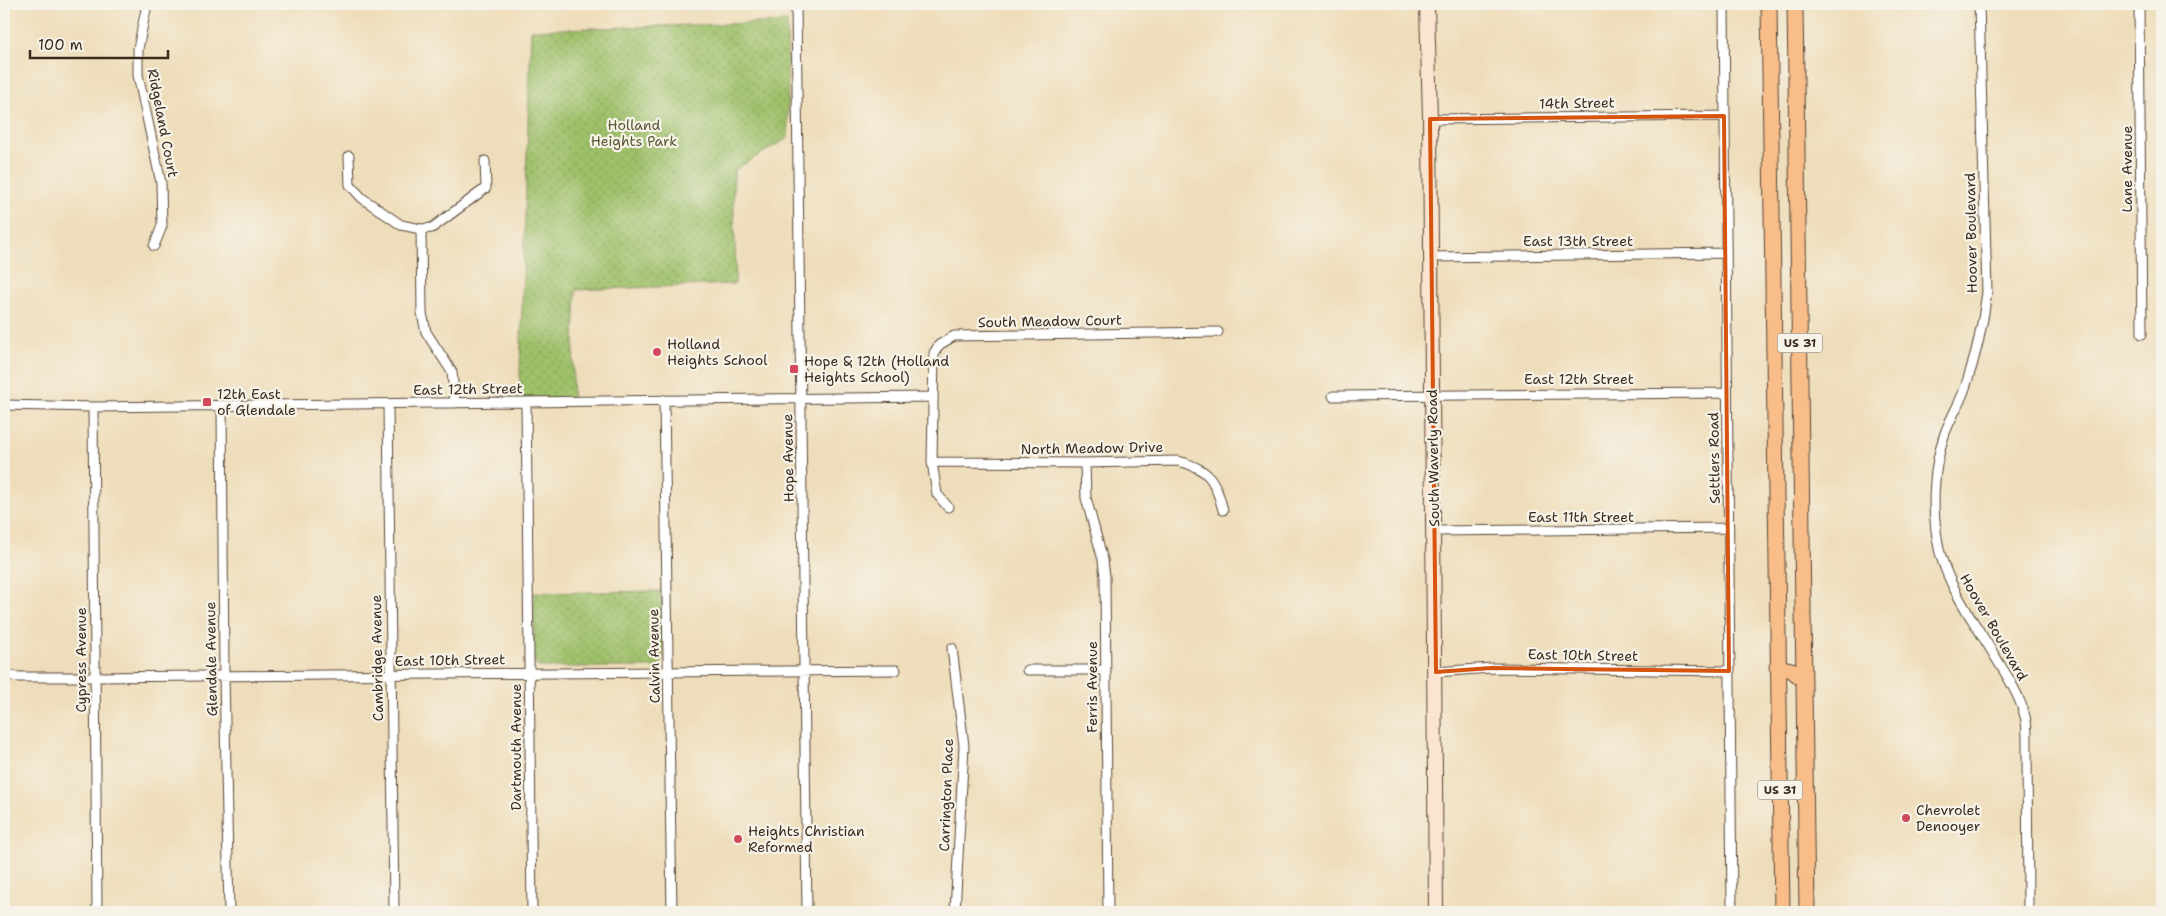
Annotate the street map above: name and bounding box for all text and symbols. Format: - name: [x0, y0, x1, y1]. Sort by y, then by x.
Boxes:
- scale bar: [30, 28, 168, 60]
- text: 100 m: [38, 35, 83, 55]
- street label: Ridgeland Court: [144, 67, 182, 179]
- street label: 14th Street: [1539, 93, 1615, 113]
- park label: Holland Heights Park: [591, 116, 677, 150]
- street label: Lane Avenue: [2118, 126, 2136, 212]
- street label: Hoover Boulevard: [1961, 172, 1981, 293]
- street label: East 13th Street: [1523, 232, 1633, 250]
- street label: South Meadow Court: [978, 311, 1122, 331]
- road number: US 31: [1778, 333, 1822, 352]
- place label: Holland Heights School: [667, 335, 768, 369]
- marker: Holland Heights School: [651, 346, 663, 358]
- place label: Hope & 12th (Holland Heights School): [804, 352, 949, 386]
- marker: Hope & 12th (Holland Heights School): [788, 363, 800, 375]
- street label: East 12th Street: [1524, 370, 1634, 388]
- street label: East 12th Street: [413, 379, 523, 399]
- place label: 12th East of Glendale: [217, 385, 296, 419]
- street label: South Waverly Road: [1423, 389, 1443, 527]
- marker: 12th East of Glendale: [201, 396, 213, 408]
- street label: Settlers Road: [1704, 412, 1724, 504]
- street label: Hope Avenue: [778, 414, 798, 502]
- street label: North Meadow Drive: [1021, 438, 1163, 458]
- street label: East 11th Street: [1528, 508, 1634, 526]
- street label: Hoover Boulevard: [1956, 570, 2032, 684]
- street label: Cambridge Avenue: [367, 595, 387, 721]
- street label: Glendale Avenue: [201, 601, 221, 716]
- street label: Cypress Avenue: [72, 607, 90, 713]
- street label: Calvin Avenue: [644, 608, 664, 704]
- street label: Ferris Avenue: [1083, 641, 1101, 733]
- street label: East 10th Street: [1528, 645, 1638, 665]
- street label: East 10th Street: [395, 650, 505, 670]
- street label: Dartmouth Avenue: [507, 684, 525, 810]
- street label: Carrington Place: [935, 738, 957, 852]
- road number: US 31: [1758, 780, 1802, 800]
- place label: Chevrolet Denooyer: [1916, 801, 1981, 835]
- marker: Chevrolet Denooyer: [1900, 812, 1912, 824]
- place label: Heights Christian Reformed: [748, 822, 865, 856]
- marker: Heights Christian Reformed: [732, 833, 744, 845]

